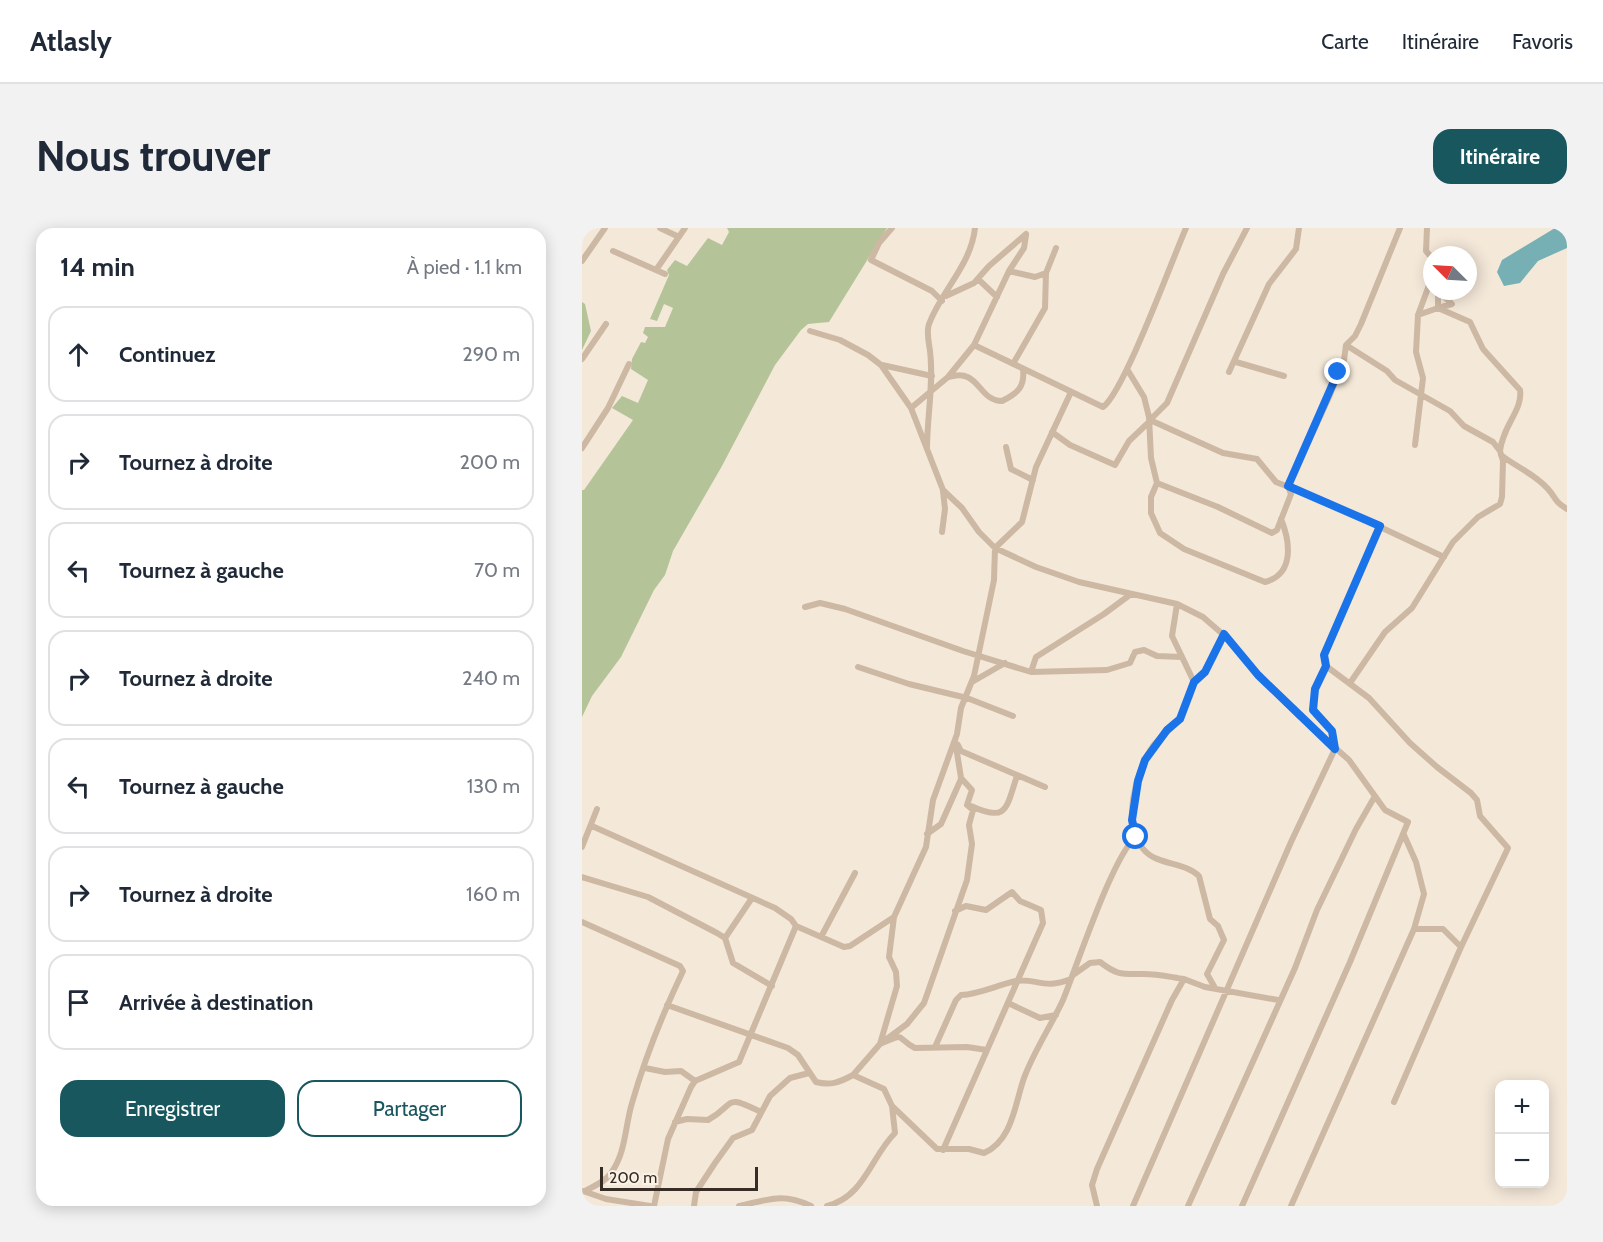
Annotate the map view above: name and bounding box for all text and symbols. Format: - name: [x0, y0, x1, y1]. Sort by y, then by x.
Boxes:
- text: Atlasly: [30, 24, 112, 58]
- text: Carte: [1321, 29, 1369, 54]
- text: Itinéraire: [1402, 29, 1479, 54]
- text: Favoris: [1512, 29, 1573, 54]
- button: Itinéraire: [1433, 129, 1567, 184]
- text: Nous trouver: [36, 130, 270, 182]
- north arrow: [1423, 246, 1477, 300]
- text: 14 min: [60, 251, 135, 283]
- text: À pied · 1.1 km: [407, 255, 522, 279]
- icon: ahead: [62, 338, 95, 371]
- text: Continuez: [119, 341, 216, 368]
- text: 290 m: [462, 342, 520, 366]
- route end: [1324, 358, 1350, 384]
- icon: right: [62, 446, 95, 479]
- text: Tournez à droite: [119, 449, 273, 476]
- text: 200 m: [460, 450, 520, 474]
- icon: left: [62, 554, 95, 587]
- text: Tournez à gauche: [119, 557, 284, 584]
- text: 70 m: [474, 558, 520, 582]
- icon: right: [62, 662, 95, 695]
- text: Tournez à droite: [119, 665, 273, 692]
- text: 240 m: [462, 666, 520, 690]
- icon: left: [62, 770, 95, 803]
- text: Tournez à gauche: [119, 773, 284, 800]
- text: 130 m: [467, 774, 520, 798]
- route start: [1122, 823, 1148, 849]
- icon: right: [62, 878, 95, 911]
- text: Tournez à droite: [119, 881, 273, 908]
- text: 160 m: [466, 882, 520, 906]
- icon: arrive: [62, 986, 95, 1019]
- text: Arrivée à destination: [119, 989, 313, 1016]
- button: Enregistrer: [60, 1080, 285, 1137]
- button: Partager: [297, 1080, 522, 1137]
- map controls: [1495, 1080, 1549, 1188]
- button: +: [1495, 1080, 1549, 1134]
- button: −: [1495, 1134, 1549, 1188]
- scale bar: [600, 1164, 758, 1192]
- text: 200 m: [609, 1168, 657, 1187]

